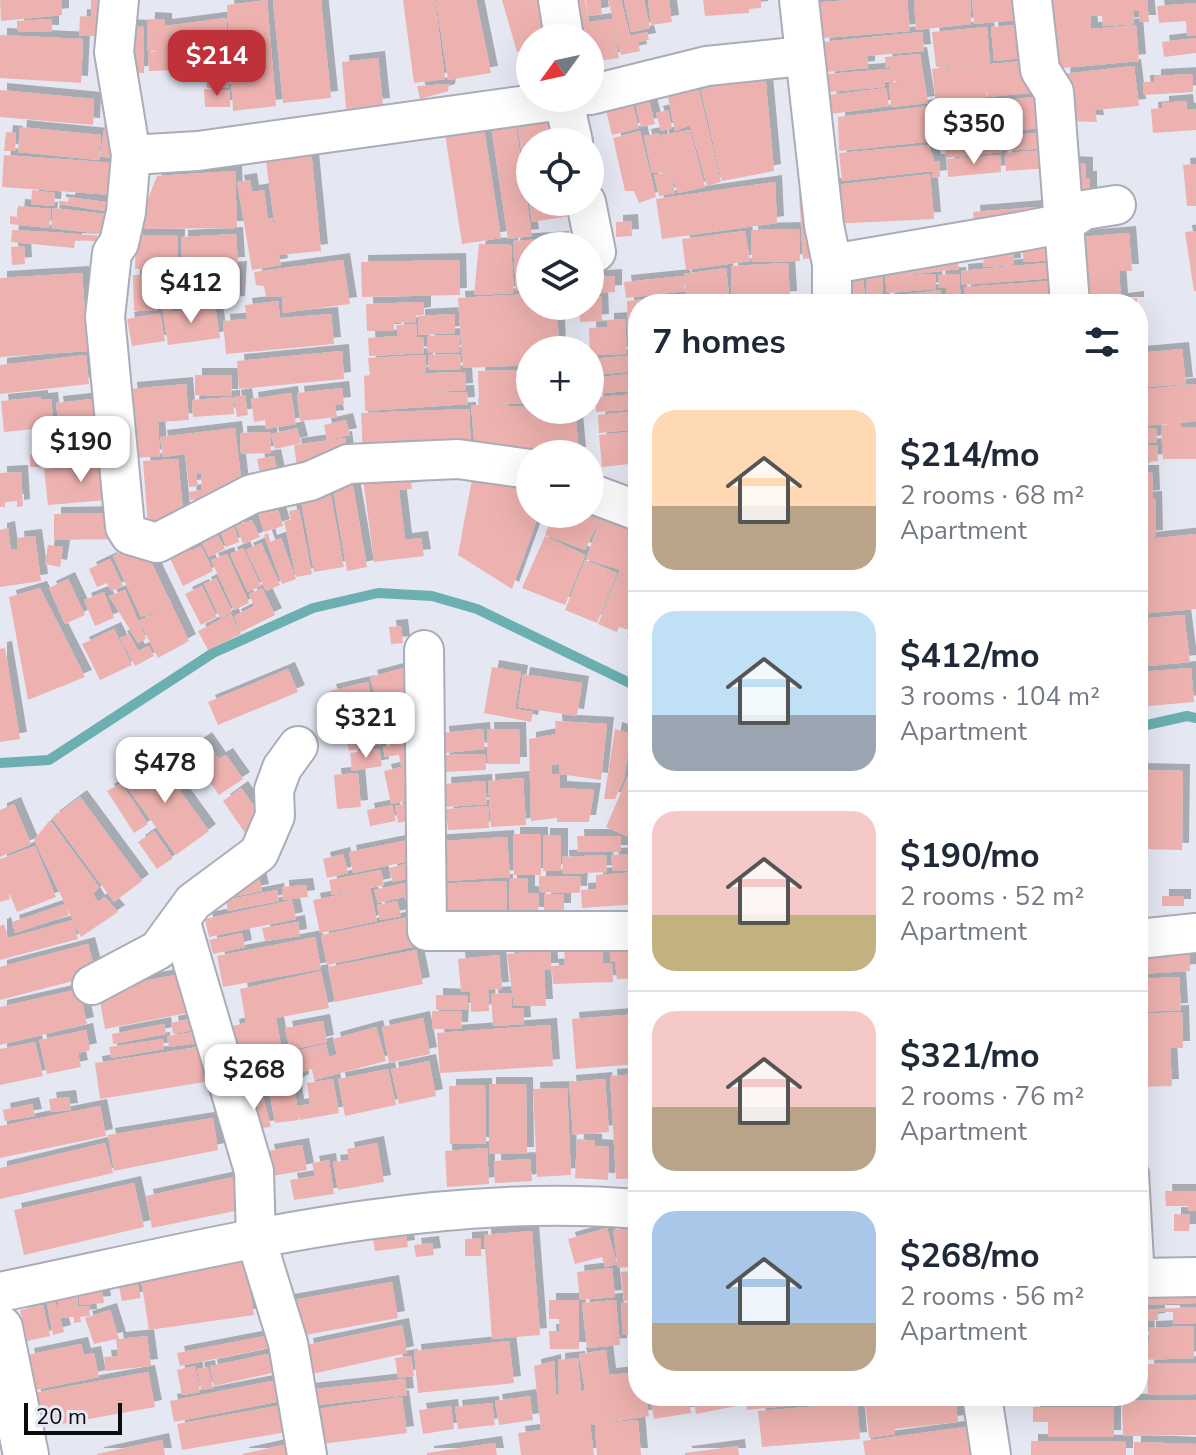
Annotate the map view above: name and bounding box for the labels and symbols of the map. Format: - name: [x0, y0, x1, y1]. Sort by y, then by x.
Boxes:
- north arrow: [516, 24, 604, 112]
- pin: $214: [170, 30, 264, 98]
- pin: $350: [927, 98, 1021, 166]
- pin: $412: [144, 257, 238, 325]
- pin: $190: [34, 416, 128, 484]
- pin: $321: [319, 692, 413, 760]
- pin: $478: [118, 737, 212, 805]
- pin: $268: [207, 1044, 301, 1112]
- scale bar: [24, 1399, 122, 1435]

